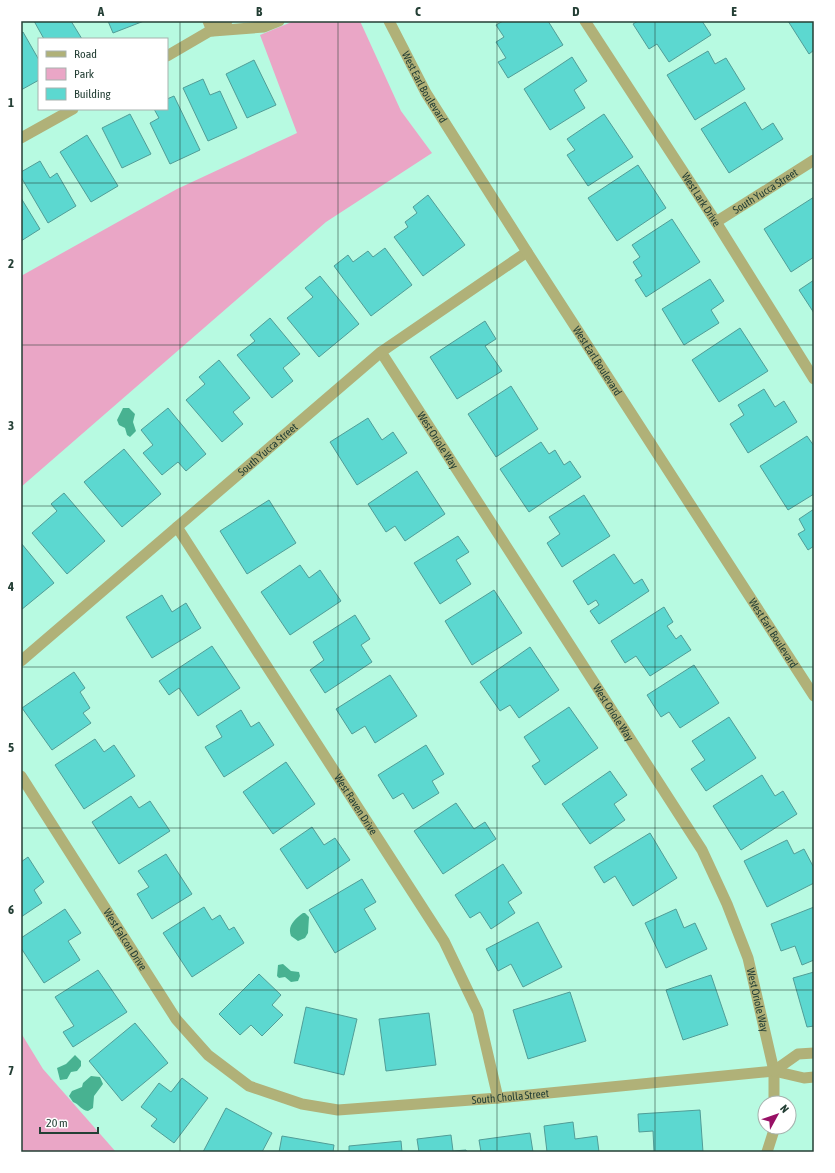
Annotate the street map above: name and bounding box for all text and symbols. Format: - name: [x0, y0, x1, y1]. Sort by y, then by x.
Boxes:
- text: A: [97, 4, 105, 19]
- text: B: [256, 4, 263, 19]
- text: C: [415, 4, 421, 19]
- text: D: [572, 4, 580, 19]
- text: E: [731, 4, 737, 19]
- legend: [38, 38, 168, 110]
- text: Road: [74, 47, 97, 61]
- street label: West Earl Boulevard: [400, 49, 449, 125]
- text: Park: [74, 67, 95, 81]
- text: Building: [74, 87, 112, 101]
- text: 1: [8, 95, 14, 110]
- street label: South Yucca Street: [730, 166, 800, 216]
- street label: West Lark Drive: [679, 170, 723, 228]
- text: 2: [8, 256, 14, 271]
- street label: West Earl Boulevard: [571, 324, 624, 398]
- street label: West Oriole Way: [415, 410, 461, 471]
- text: 3: [8, 418, 14, 433]
- street label: South Yucca Street: [235, 421, 300, 478]
- text: 4: [7, 579, 14, 594]
- street label: West Earl Boulevard: [746, 596, 800, 670]
- street label: West Oriole Way: [591, 682, 636, 744]
- text: 5: [8, 740, 14, 755]
- street label: West Raven Drive: [332, 772, 380, 837]
- text: 6: [8, 902, 14, 917]
- street label: West Falcon Drive: [101, 906, 149, 973]
- street label: West Oriole Way: [744, 967, 771, 1034]
- text: 7: [8, 1063, 14, 1078]
- street label: South Cholla Street: [471, 1087, 549, 1106]
- north arrow: [757, 1095, 797, 1135]
- text: N: [778, 1102, 791, 1115]
- scale bar: [40, 1109, 98, 1135]
- text: 20 m: [46, 1116, 68, 1130]

